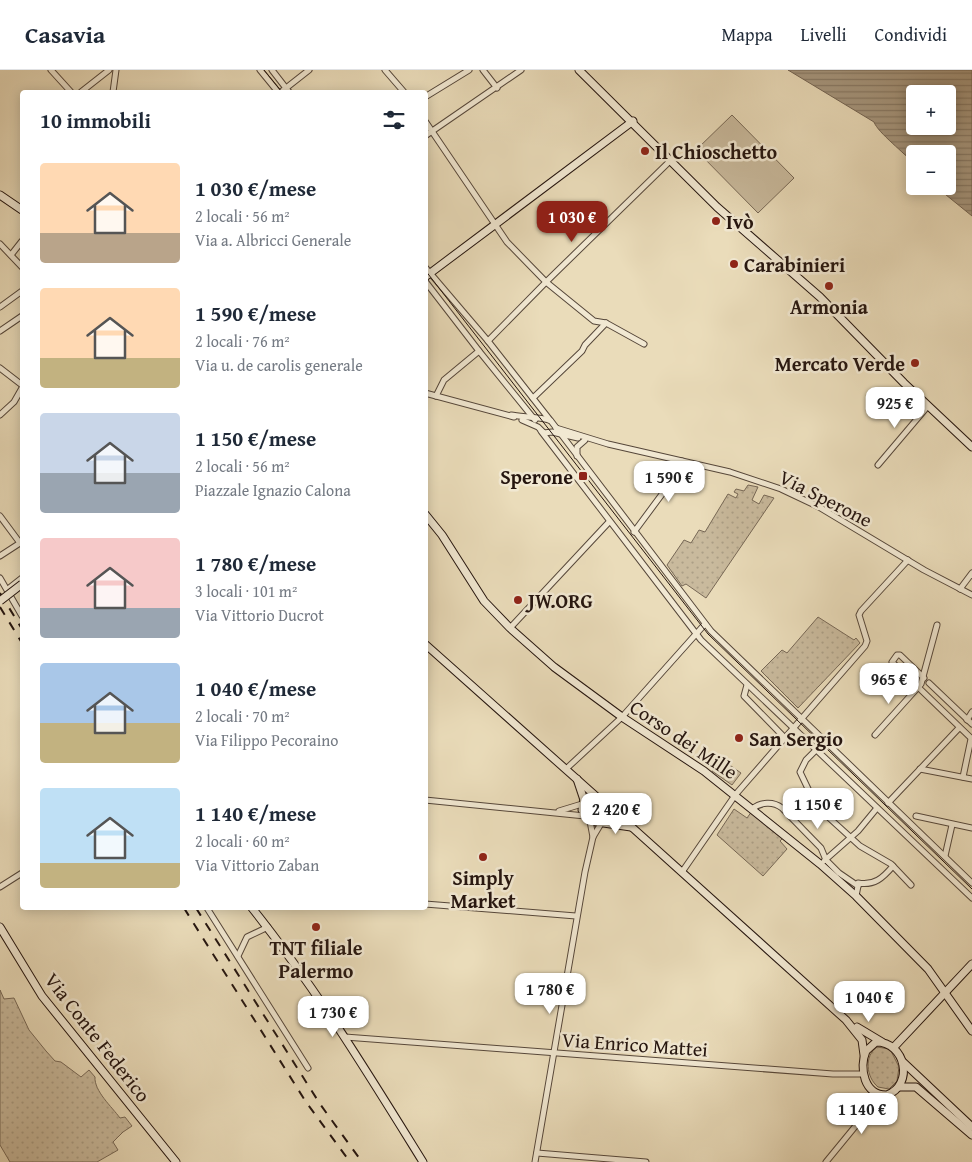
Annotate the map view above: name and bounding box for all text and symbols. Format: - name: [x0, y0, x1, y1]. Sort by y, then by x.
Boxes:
- text: Casavia: [25, 17, 105, 52]
- text: Mappa: [721, 21, 773, 48]
- text: Livelli: [801, 21, 847, 48]
- text: Condividi: [875, 21, 947, 48]
- map controls: [906, 85, 956, 195]
- button: +: [906, 85, 956, 135]
- text: 10 immobili: [40, 105, 151, 136]
- icon: filters: [380, 106, 408, 134]
- place label: Il Chioschetto: [655, 137, 778, 166]
- marker: Il Chioschetto: [639, 145, 651, 157]
- button: −: [906, 145, 956, 195]
- text: 1 030 €/mese: [195, 173, 316, 204]
- icon: home: [80, 183, 140, 243]
- pin: 1 030 €: [526, 200, 618, 243]
- text: 2 locali · 56 m²: [195, 204, 290, 228]
- text: 1 030 €: [548, 205, 596, 229]
- place label: Ivò: [726, 207, 754, 236]
- marker: Ivò: [710, 215, 722, 227]
- text: Via a. Albricci Generale: [195, 228, 351, 252]
- place label: Carabinieri: [744, 250, 845, 279]
- marker: Carabinieri: [728, 258, 740, 270]
- marker: Armonia: [823, 280, 835, 292]
- place label: Armonia: [790, 292, 869, 321]
- text: 1 590 €/mese: [195, 298, 316, 329]
- icon: home: [80, 308, 140, 368]
- text: 2 locali · 76 m²: [195, 329, 290, 353]
- place label: Mercato Verde: [775, 349, 905, 378]
- text: Via u. de carolis generale: [195, 353, 363, 377]
- marker: Mercato Verde: [909, 357, 921, 369]
- pin: 925 €: [860, 386, 930, 429]
- text: 925 €: [877, 391, 913, 415]
- text: 1 150 €/mese: [195, 423, 316, 454]
- icon: home: [80, 433, 140, 493]
- text: 2 locali · 56 m²: [195, 454, 290, 478]
- pin: 1 590 €: [623, 460, 715, 503]
- place label: Sperone: [500, 462, 573, 491]
- street label: Via Sperone: [774, 462, 878, 534]
- text: 1 590 €: [645, 465, 693, 489]
- marker: Sperone: [577, 470, 589, 482]
- text: Piazzale Ignazio Calona: [195, 478, 351, 502]
- text: 1 780 €/mese: [195, 548, 316, 579]
- icon: home: [80, 558, 140, 618]
- text: 3 locali · 101 m²: [195, 579, 297, 603]
- place label: JW.ORG: [525, 586, 593, 615]
- marker: JW.ORG: [512, 594, 524, 606]
- text: Via Vittorio Ducrot: [195, 603, 324, 627]
- pin: 965 €: [854, 662, 924, 705]
- text: 965 €: [871, 667, 907, 691]
- text: 1 040 €/mese: [195, 673, 316, 704]
- icon: home: [80, 683, 140, 743]
- street label: Corso dei Mille: [624, 692, 744, 786]
- text: 2 locali · 70 m²: [195, 704, 290, 728]
- place label: San Sergio: [749, 724, 843, 753]
- text: Via Filippo Pecoraino: [195, 728, 338, 752]
- marker: San Sergio: [733, 732, 745, 744]
- pin: 1 150 €: [772, 788, 864, 830]
- pin: 2 420 €: [570, 792, 662, 835]
- text: 1 150 €: [794, 792, 842, 816]
- text: 2 420 €: [592, 797, 640, 821]
- text: 1 140 €/mese: [195, 798, 316, 829]
- icon: home: [80, 808, 140, 868]
- text: 2 locali · 60 m²: [195, 829, 290, 853]
- marker: Simply Market: [477, 851, 489, 863]
- text: Via Vittorio Zaban: [195, 853, 319, 877]
- place label: Simply Market: [451, 863, 516, 915]
- marker: TNT filiale Palermo: [310, 921, 322, 933]
- place label: TNT filiale Palermo: [269, 933, 363, 985]
- street label: Via Conte Federico: [38, 966, 158, 1108]
- pin: 1 780 €: [504, 972, 596, 1015]
- text: 1 780 €: [526, 977, 574, 1001]
- pin: 1 040 €: [823, 980, 915, 1023]
- text: 1 040 €: [845, 985, 893, 1009]
- pin: 1 730 €: [287, 996, 379, 1038]
- text: 1 730 €: [309, 1000, 357, 1024]
- street label: Via Enrico Mattei: [561, 1024, 709, 1064]
- pin: 1 140 €: [816, 1092, 908, 1135]
- text: 1 140 €: [838, 1097, 886, 1121]

